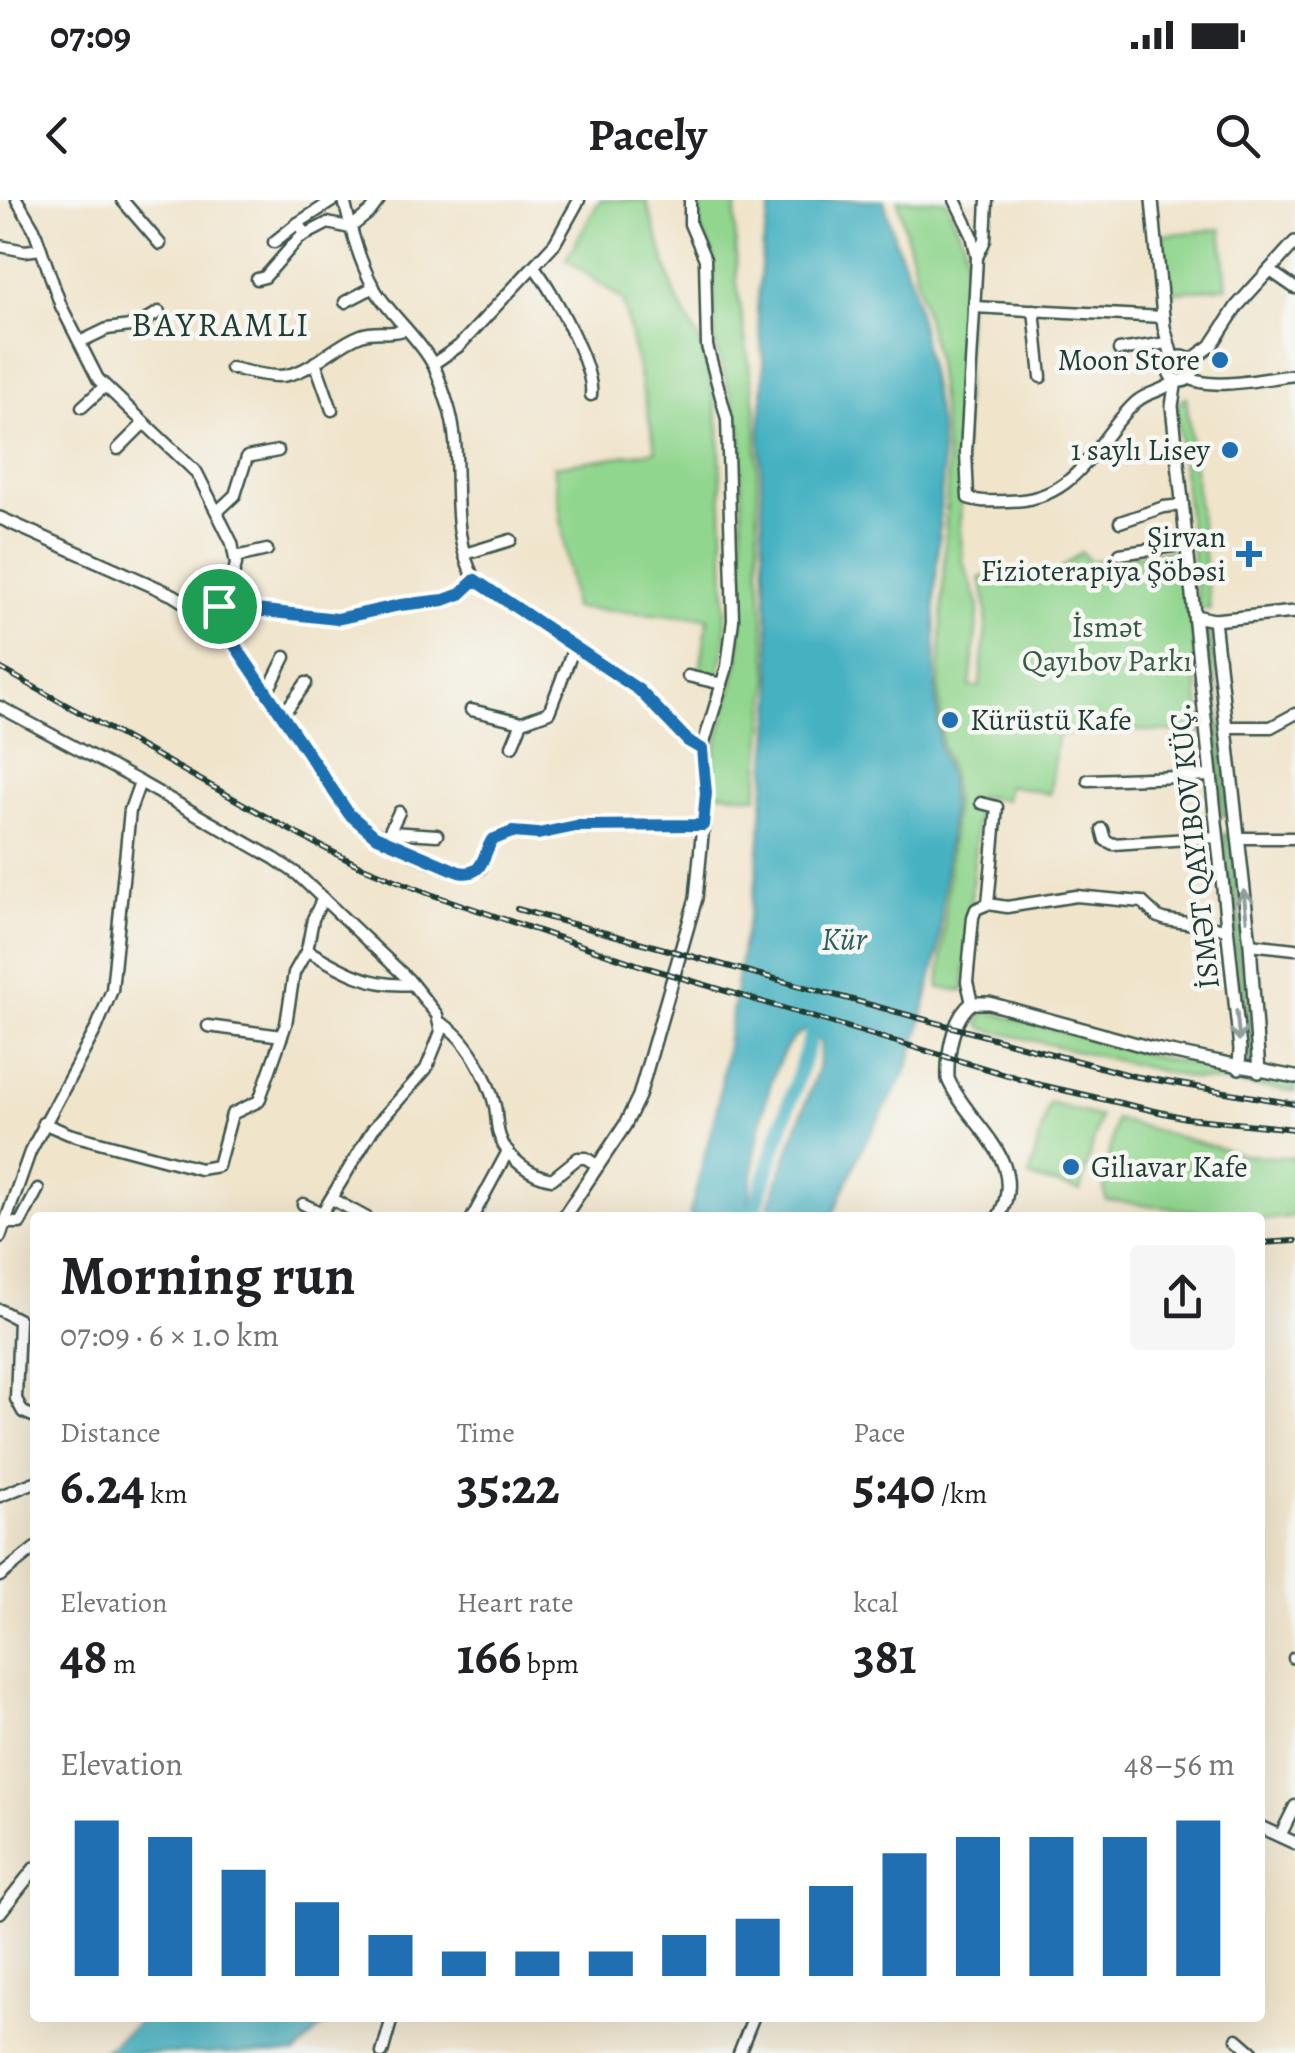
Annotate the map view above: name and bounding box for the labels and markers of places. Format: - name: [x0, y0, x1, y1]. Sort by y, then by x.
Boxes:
- place label: Moon Store: [1058, 340, 1200, 380]
- marker: Moon Store: [1209, 349, 1231, 371]
- place label: 1 saylı Lisey: [1071, 430, 1211, 470]
- marker: 1 saylı Lisey: [1219, 439, 1241, 461]
- place label: Şirvan Fizioterapiya Şöbəsi: [981, 517, 1226, 591]
- marker: Şirvan Fizioterapiya Şöbəsi: [1236, 541, 1262, 567]
- pin: [177, 564, 262, 649]
- place label: Kürüstü Kafe: [970, 700, 1132, 740]
- marker: Kürüstü Kafe: [939, 709, 961, 731]
- place label: Gilıavar Kafe: [1091, 1147, 1248, 1187]
- marker: Gilıavar Kafe: [1060, 1156, 1082, 1178]

